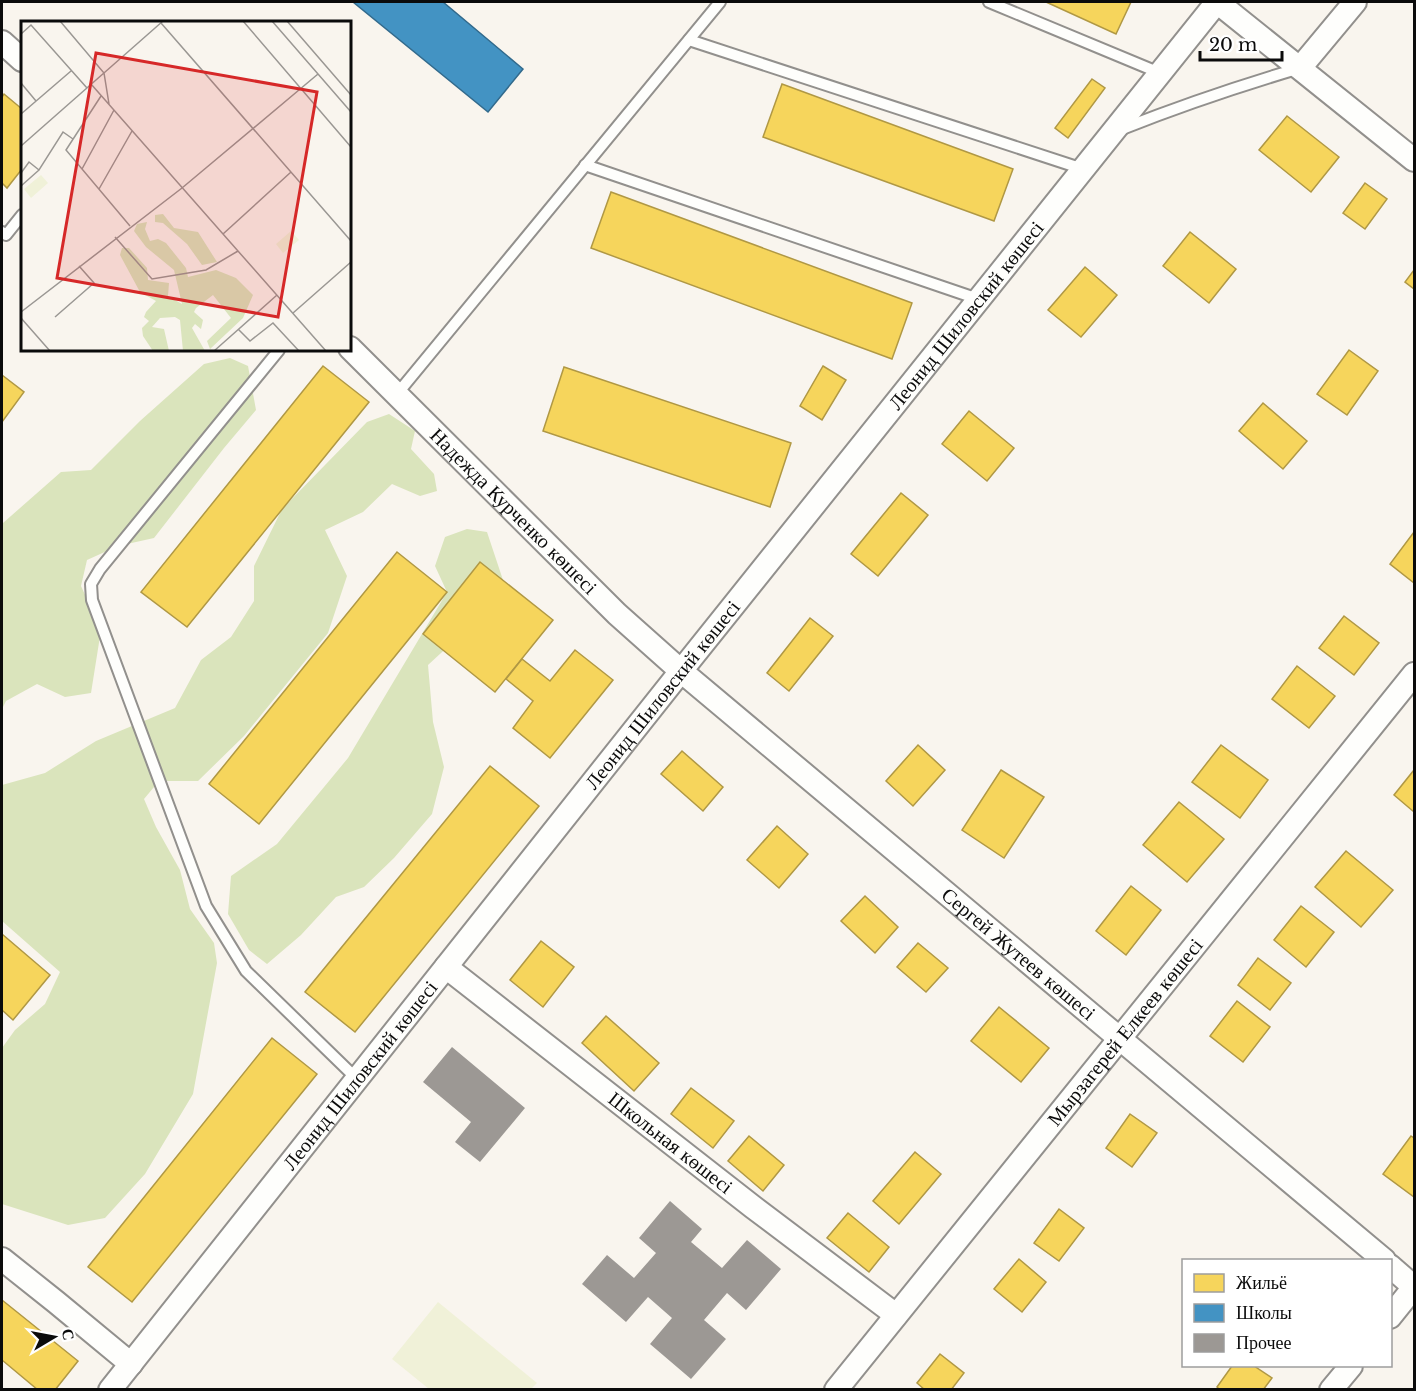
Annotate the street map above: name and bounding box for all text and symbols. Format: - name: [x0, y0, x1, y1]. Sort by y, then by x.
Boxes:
- inset map: [21, 21, 351, 351]
- scale bar: [1200, 24, 1282, 62]
- text: 20 m: [1209, 34, 1257, 56]
- street label: Леонид Шиловский көшесі: [883, 216, 1049, 414]
- street label: Надежда Курченко көшесі: [425, 423, 602, 599]
- street label: Леонид Шиловский көшесі: [580, 595, 745, 794]
- street label: Сергей Жутеев көшесі: [937, 883, 1101, 1025]
- street label: Мырзагерей Елкеев көшесі: [1042, 933, 1208, 1131]
- street label: Леонид Шиловский көшесі: [278, 976, 443, 1175]
- street label: Школьная көшесі: [604, 1086, 738, 1199]
- legend: [1182, 1259, 1392, 1367]
- text: Жильё: [1236, 1272, 1287, 1294]
- text: Школы: [1236, 1302, 1292, 1324]
- north arrow: [24, 1307, 84, 1367]
- text: С: [58, 1327, 80, 1342]
- text: Прочее: [1236, 1332, 1292, 1354]

